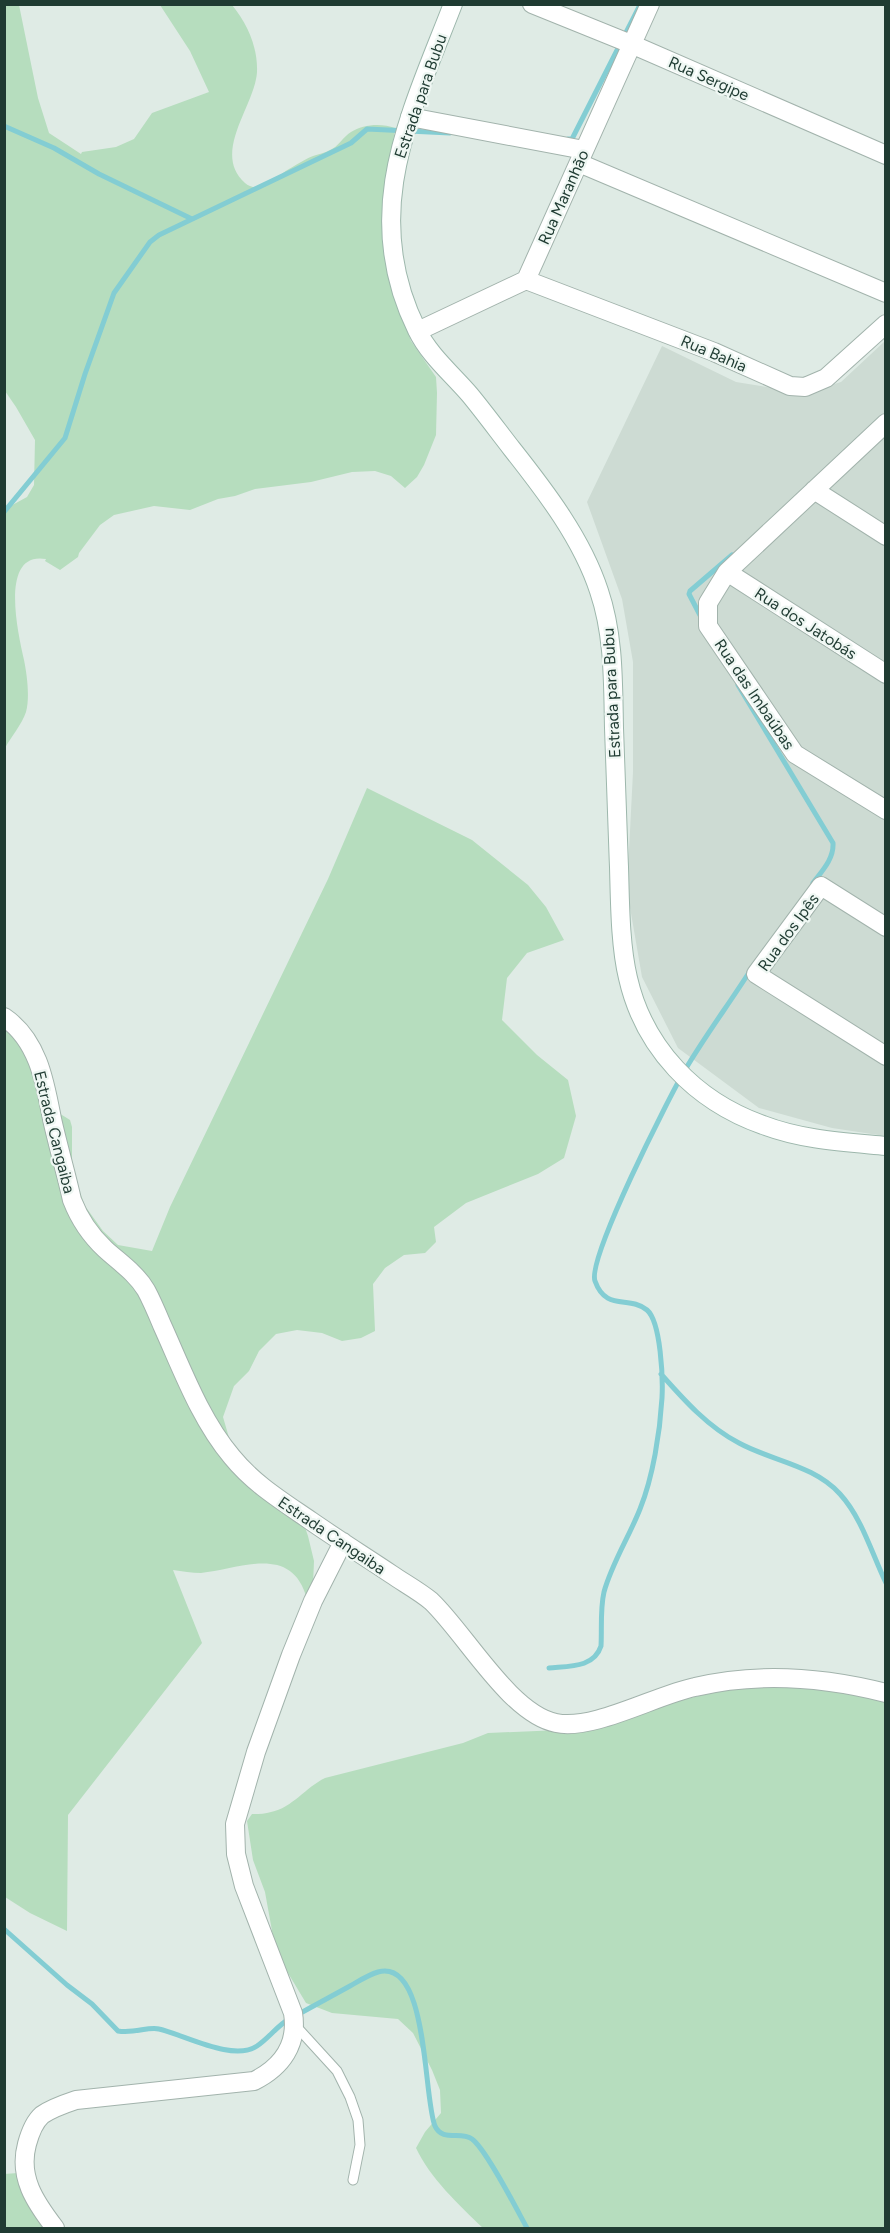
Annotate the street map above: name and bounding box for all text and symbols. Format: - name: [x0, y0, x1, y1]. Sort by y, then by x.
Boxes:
- street label: Estrada para Bubu: [390, 32, 451, 161]
- street label: Rua Sergipe: [666, 52, 752, 105]
- street label: Rua Maranhão: [534, 147, 593, 247]
- street label: Rua Bahia: [678, 331, 750, 376]
- street label: Rua dos Jatobás: [751, 583, 860, 663]
- street label: Estrada para Bubu: [599, 627, 624, 758]
- street label: Rua das Imbaúbas: [711, 635, 799, 753]
- street label: Rua dos Ipês: [754, 890, 823, 975]
- street label: Estrada Cangaiba: [30, 1069, 79, 1195]
- street label: Estrada Cangaiba: [274, 1492, 389, 1578]

